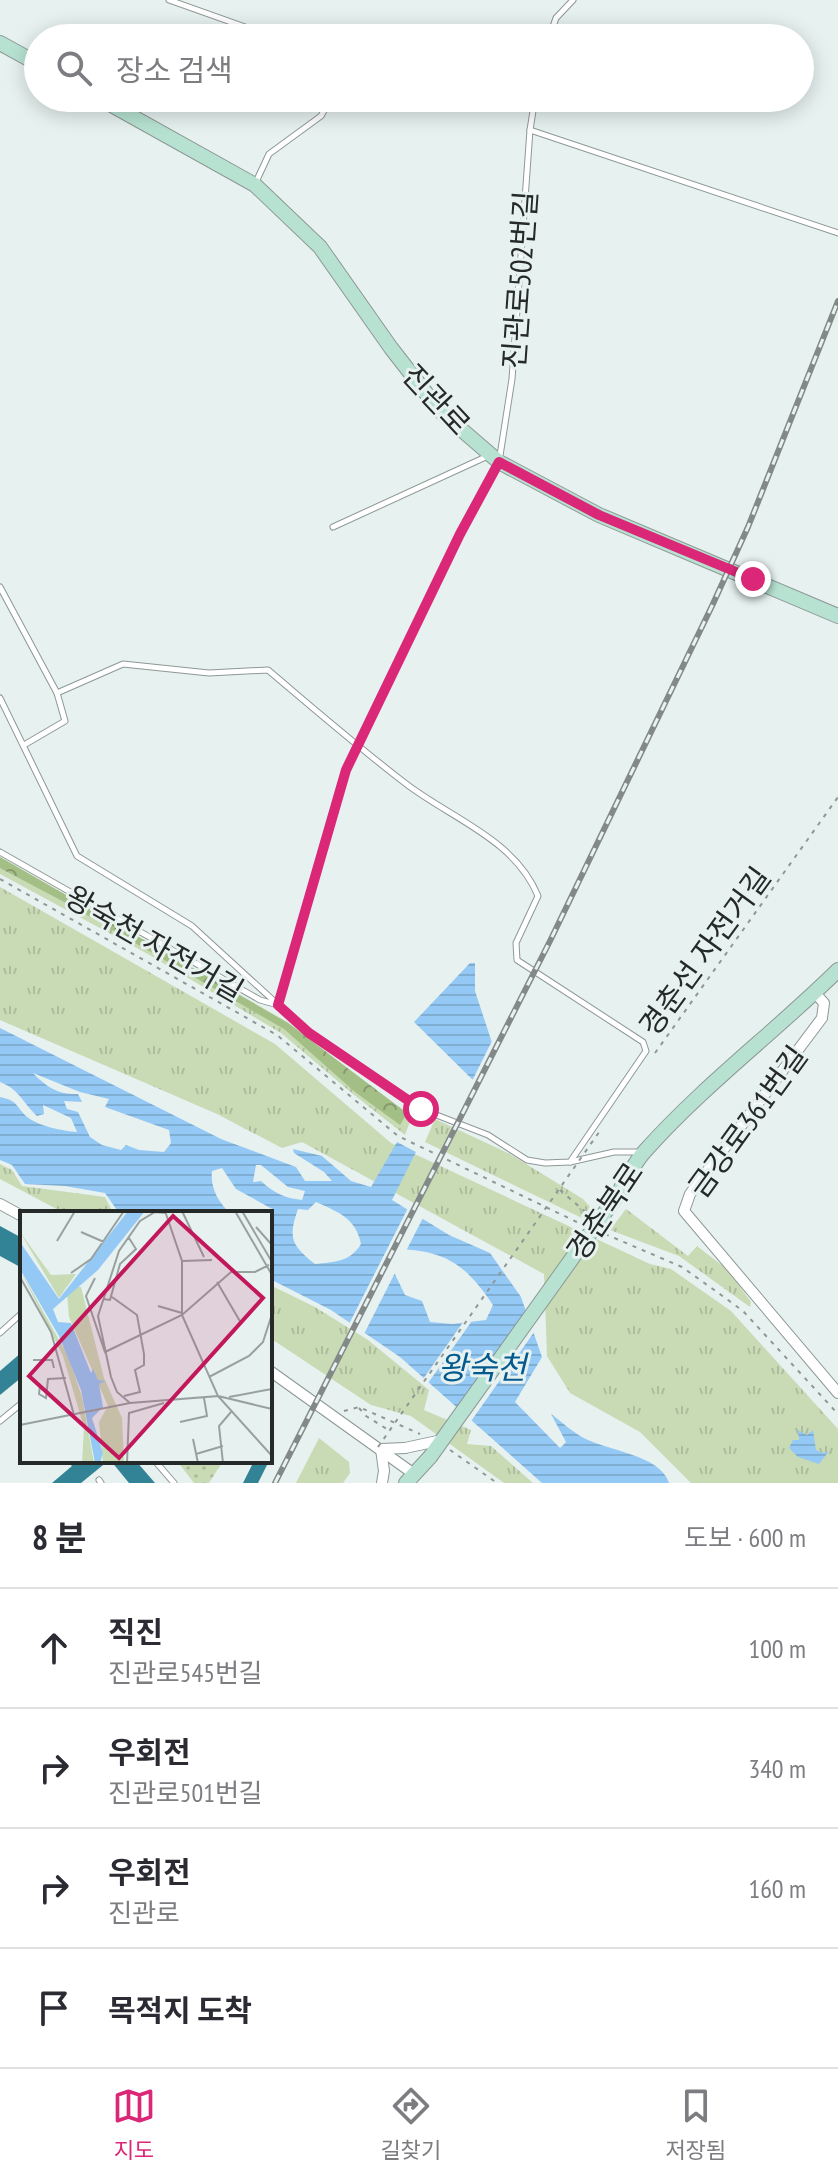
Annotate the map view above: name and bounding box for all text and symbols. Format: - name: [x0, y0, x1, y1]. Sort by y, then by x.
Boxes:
- search box: [24, 24, 814, 112]
- icon: search: [52, 46, 96, 90]
- text: 장소 검색: [116, 50, 233, 89]
- street label: 진관로502번길: [493, 190, 545, 370]
- street label: 진관로: [394, 355, 480, 443]
- route end: [735, 561, 771, 597]
- street label: 경춘선 자전거길: [630, 859, 778, 1043]
- street label: 왕숙천 자전거길: [59, 876, 251, 1010]
- street label: 금강로361번길: [679, 1037, 815, 1205]
- route start: [403, 1091, 439, 1127]
- street label: 경춘북로: [557, 1154, 651, 1268]
- inset map: [20, 1211, 272, 1463]
- water label: 왕숙천: [438, 1346, 530, 1388]
- text: 8 분: [32, 1515, 87, 1559]
- text: 도보 · 600 m: [684, 1521, 806, 1554]
- text: 직진: [108, 1612, 163, 1651]
- icon: ahead: [32, 1626, 76, 1670]
- text: 100 m: [748, 1632, 806, 1665]
- text: 진관로545번길: [108, 1656, 263, 1689]
- text: 우회전: [108, 1732, 191, 1771]
- icon: right: [32, 1746, 76, 1790]
- text: 340 m: [748, 1752, 806, 1785]
- text: 진관로501번길: [108, 1776, 263, 1809]
- text: 우회전: [108, 1852, 191, 1891]
- icon: right: [32, 1866, 76, 1910]
- text: 160 m: [748, 1872, 806, 1905]
- text: 진관로: [108, 1896, 180, 1929]
- icon: arrive: [32, 1986, 76, 2030]
- text: 목적지 도착: [108, 1990, 252, 2029]
- tab: 지도: [112, 2084, 156, 2164]
- tab: 길찾기: [380, 2084, 441, 2164]
- tab: 저장됨: [665, 2084, 726, 2164]

